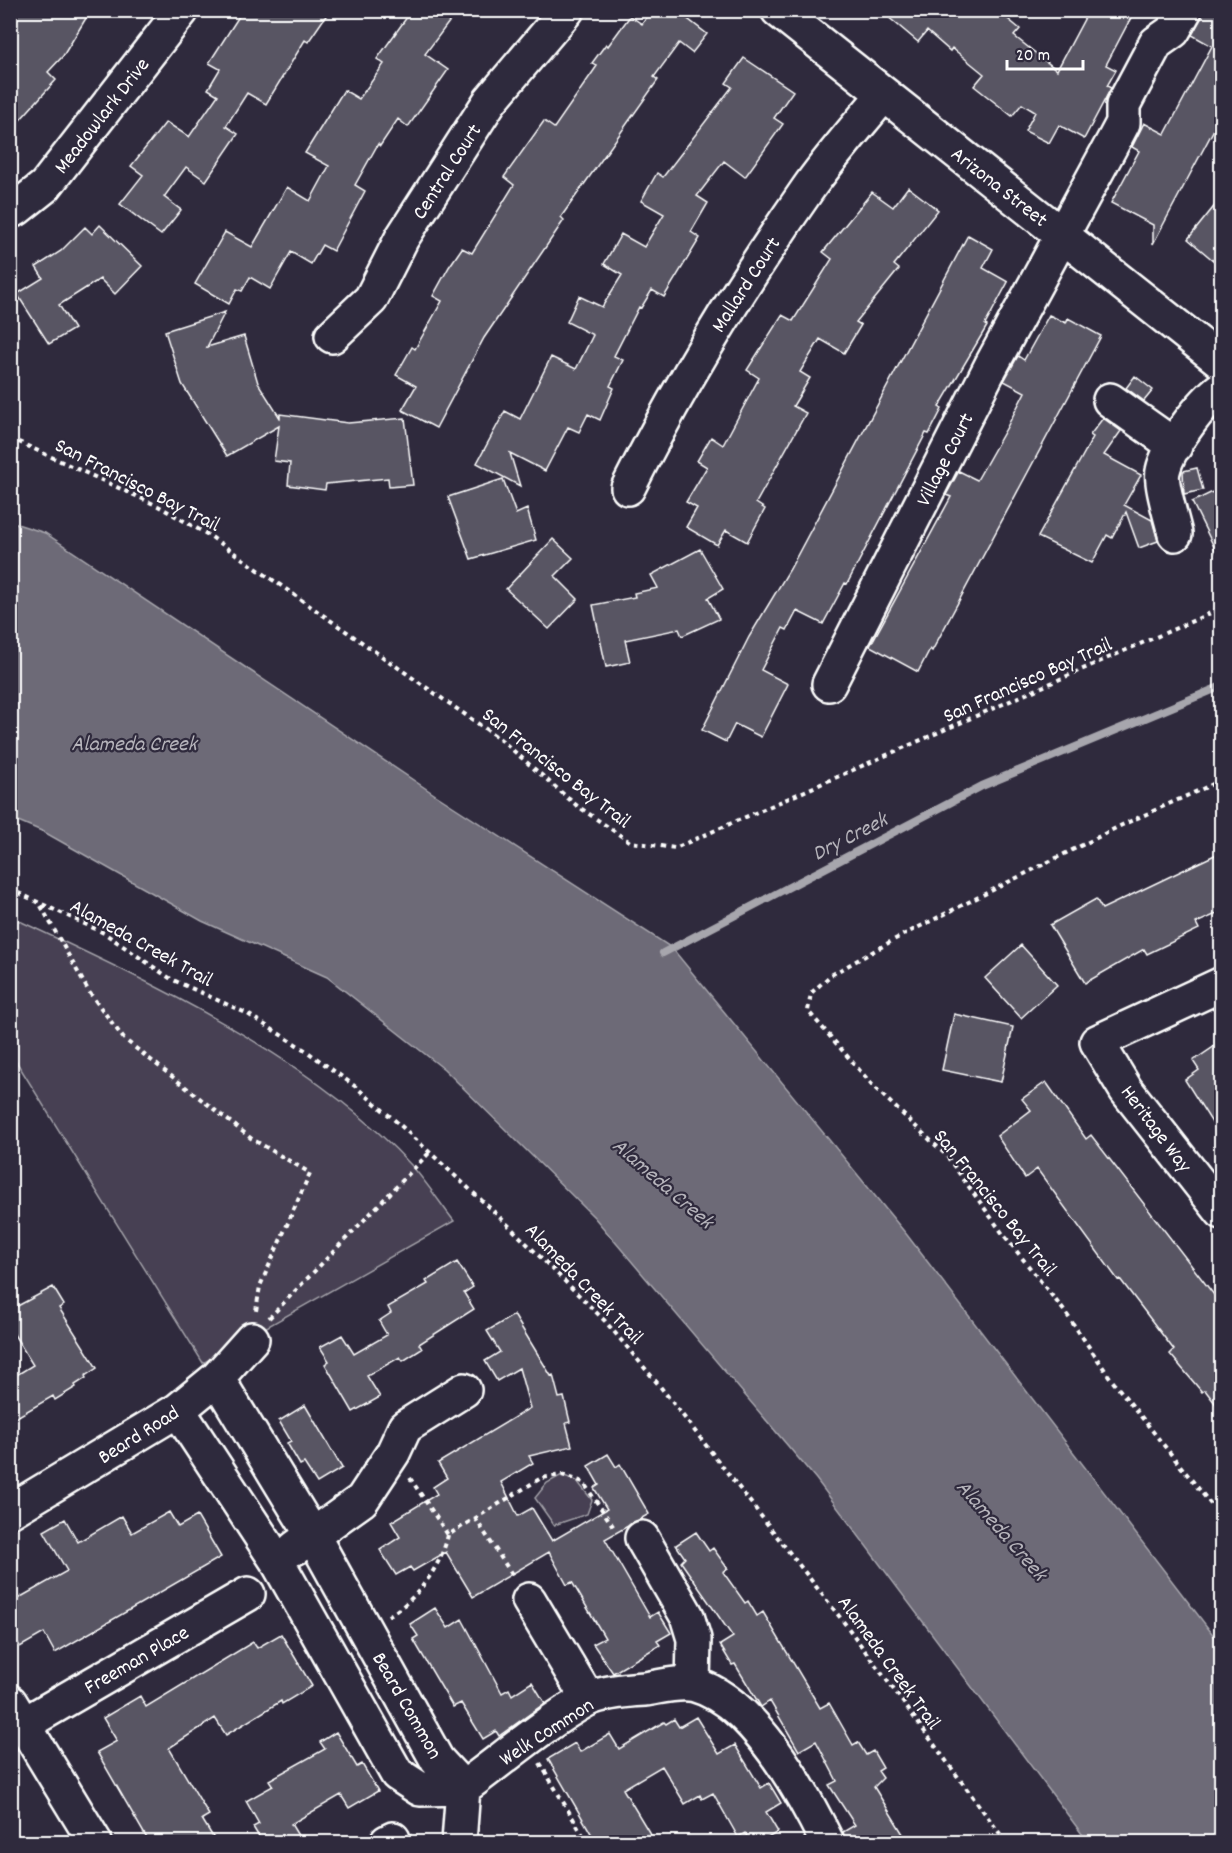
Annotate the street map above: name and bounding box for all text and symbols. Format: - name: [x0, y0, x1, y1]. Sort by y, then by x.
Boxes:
- scale bar: [1007, 33, 1084, 71]
- text: 20 m: [1016, 44, 1050, 69]
- street label: Meadowlark Drive: [48, 52, 158, 181]
- street label: Central Court: [406, 119, 491, 226]
- street label: Arizona Street: [943, 141, 1053, 236]
- street label: Mallard Court: [705, 232, 790, 339]
- street label: Village Court: [910, 408, 983, 512]
- street label: San Francisco Bay Trail: [49, 432, 225, 541]
- street label: San Francisco Bay Trail: [939, 631, 1117, 732]
- street label: San Francisco Bay Trail: [474, 701, 636, 837]
- water label: Alameda Creek: [71, 730, 199, 761]
- water label: Dry Creek: [808, 805, 895, 870]
- street label: Alameda Creek Trail: [64, 893, 218, 996]
- street label: Heritage Way: [1112, 1080, 1198, 1180]
- street label: San Francisco Bay Trail: [925, 1124, 1063, 1284]
- water label: Alameda Creek: [604, 1132, 721, 1239]
- street label: Alameda Creek Trail: [517, 1217, 649, 1353]
- street label: Beard Road: [93, 1400, 186, 1473]
- water label: Alameda Creek: [948, 1474, 1055, 1590]
- street label: Alameda Creek Trail: [829, 1590, 947, 1737]
- street label: Freeman Place: [80, 1619, 195, 1704]
- street label: Beard Common: [363, 1647, 448, 1766]
- street label: Welk Common: [494, 1692, 601, 1775]

